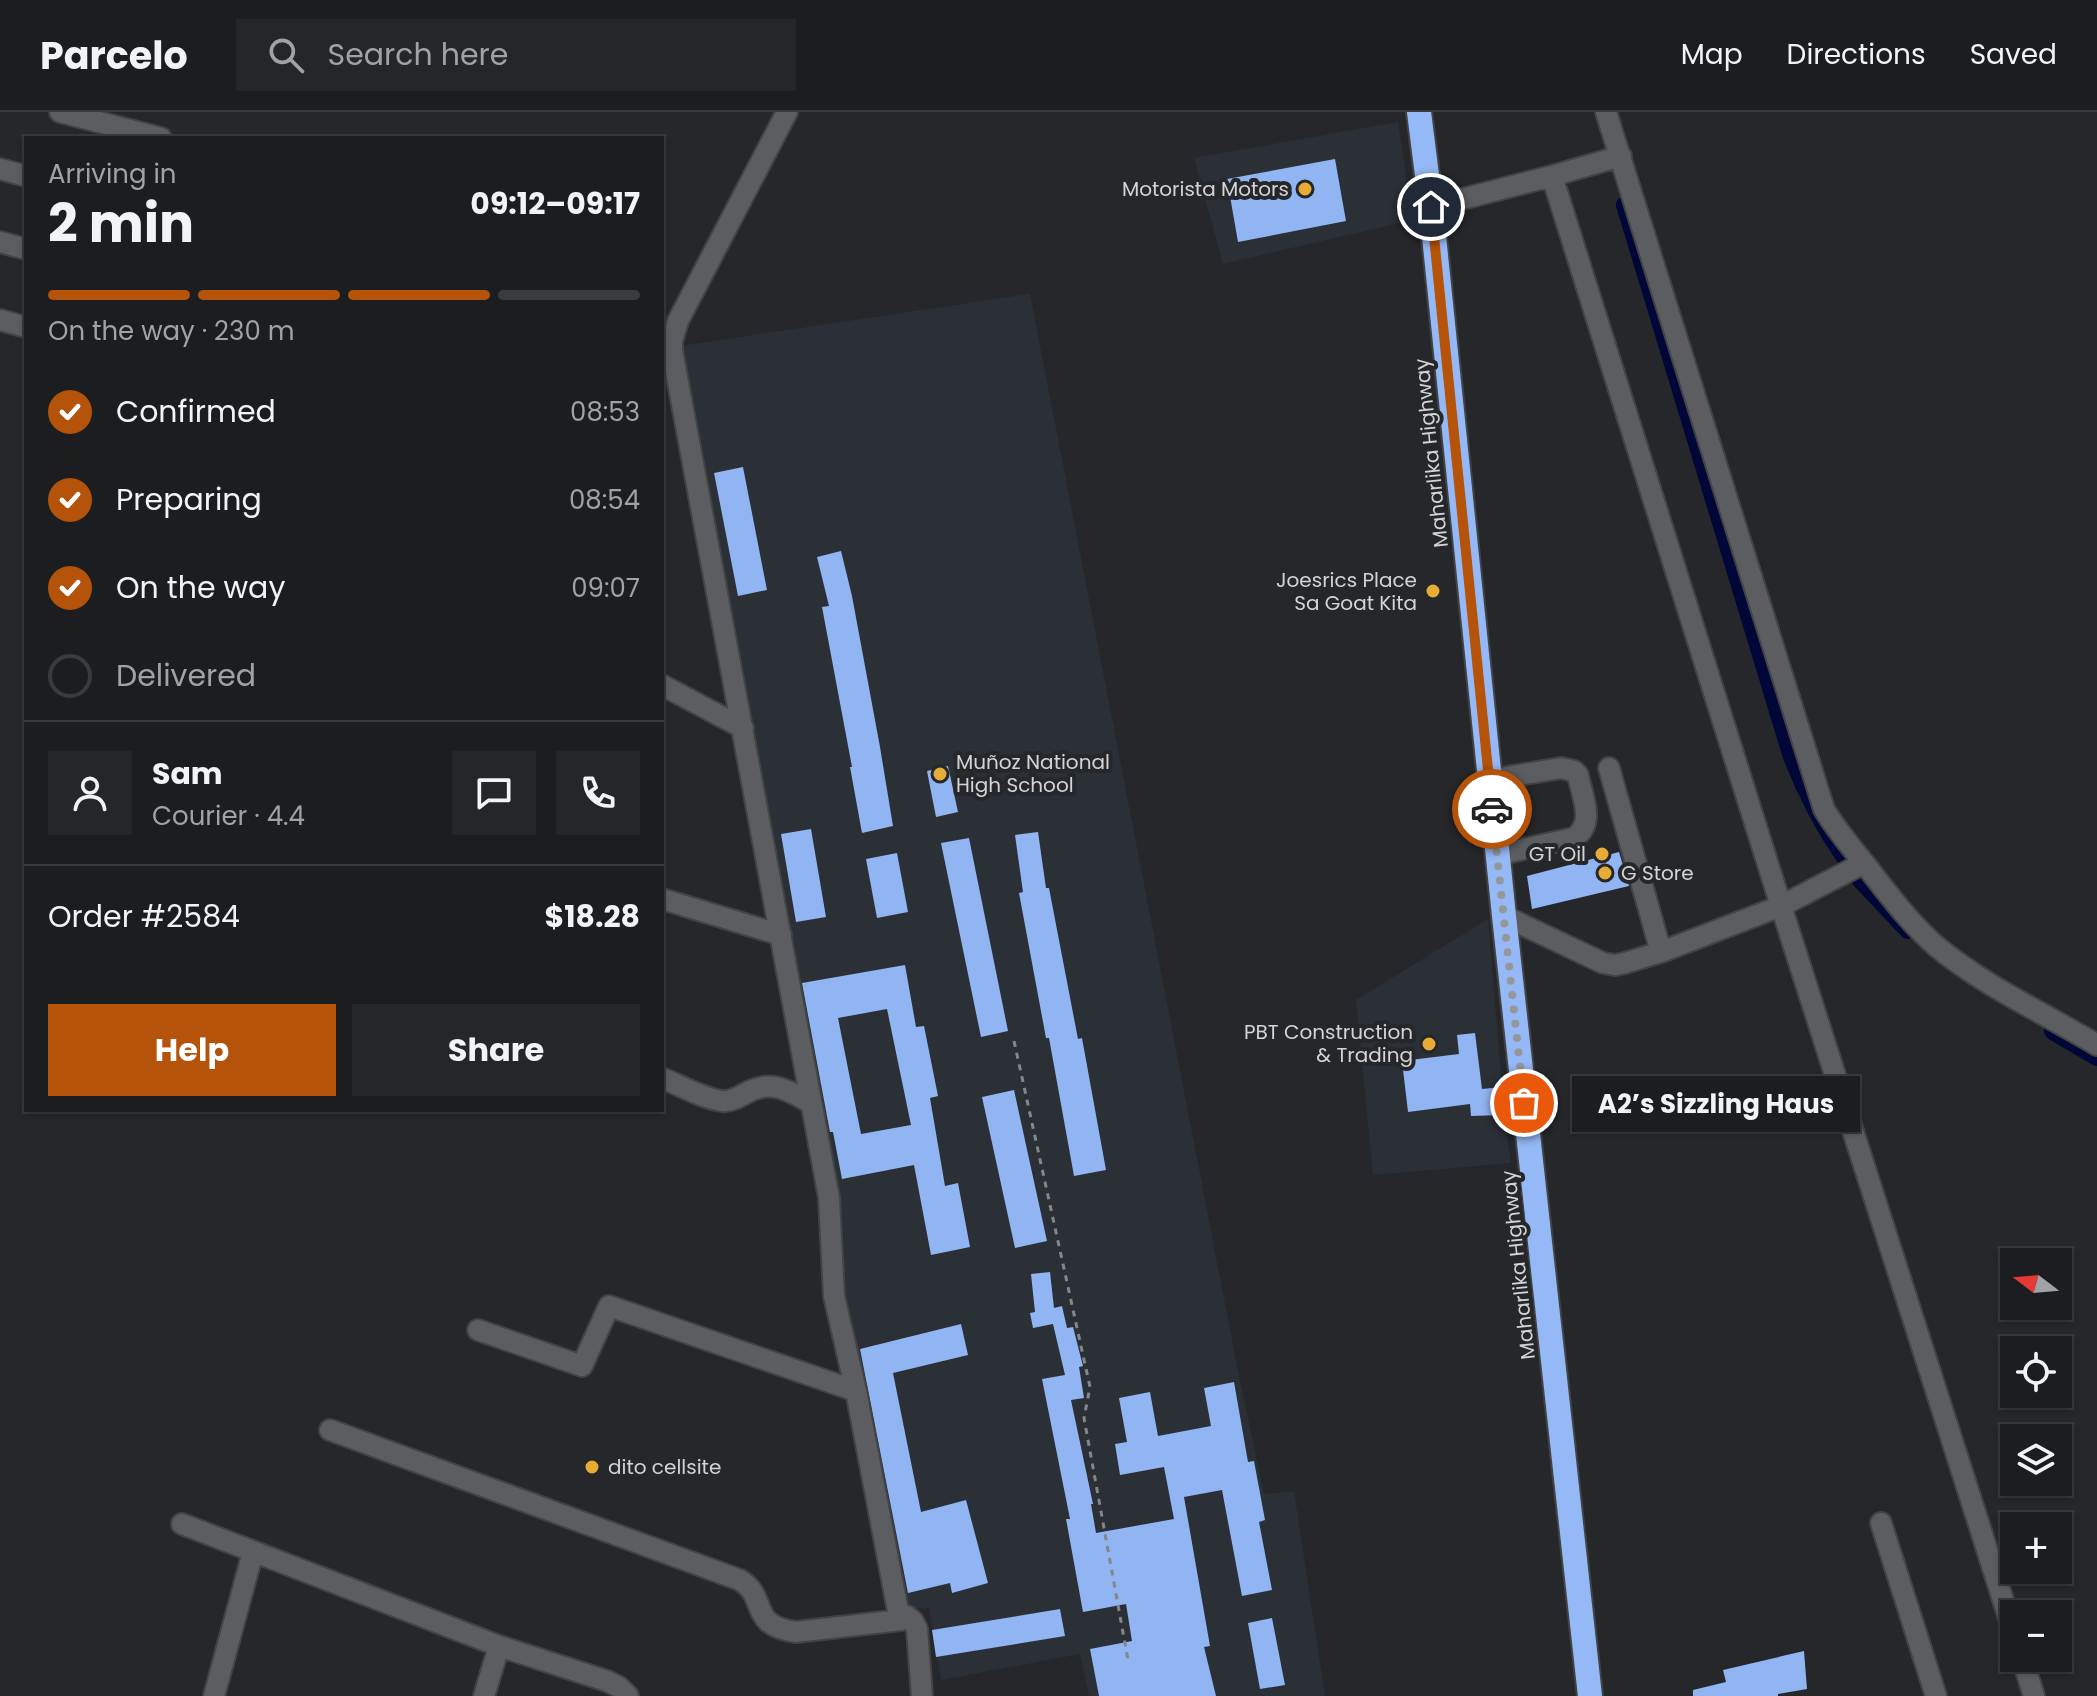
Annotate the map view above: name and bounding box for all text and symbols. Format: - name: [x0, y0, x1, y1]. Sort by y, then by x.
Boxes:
- search box: [236, 19, 796, 91]
- text: Parcelo: [40, 29, 188, 82]
- icon: search: [264, 33, 308, 77]
- text: Search here: [328, 33, 508, 76]
- text: Map: [1681, 35, 1743, 74]
- text: Directions: [1787, 35, 1926, 74]
- text: Saved: [1970, 35, 2057, 74]
- text: Arriving in: [48, 156, 177, 192]
- pin: [1397, 173, 1465, 241]
- place label: Motorista Motors: [1122, 175, 1289, 203]
- marker: Motorista Motors: [1296, 180, 1314, 198]
- text: 09:12–09:17: [470, 182, 640, 225]
- icon: home: [1409, 185, 1453, 229]
- text: 2 min: [48, 187, 194, 260]
- text: On the way · 230 m: [48, 313, 294, 349]
- street label: Maharlika Highway: [1407, 357, 1455, 549]
- icon: check: [48, 390, 92, 434]
- text: Confirmed: [116, 390, 276, 433]
- text: 08:53: [570, 394, 640, 430]
- icon: check: [48, 478, 92, 522]
- text: Preparing: [116, 478, 262, 521]
- text: 08:54: [569, 482, 640, 518]
- icon: check: [48, 566, 92, 610]
- text: On the way: [116, 566, 285, 609]
- place label: Joesrics Place Sa Goat Kita: [1276, 566, 1417, 617]
- text: 09:07: [571, 570, 640, 606]
- marker: Joesrics Place Sa Goat Kita: [1424, 582, 1442, 600]
- text: Delivered: [116, 654, 256, 697]
- place label: Muñoz National High School: [956, 748, 1110, 799]
- button: person: [48, 751, 132, 835]
- button: chat: [452, 751, 536, 835]
- button: phone: [556, 751, 640, 835]
- text: Sam: [152, 752, 223, 795]
- marker: Muñoz National High School: [931, 765, 949, 783]
- courier: [1452, 769, 1532, 849]
- icon: car: [1470, 787, 1514, 831]
- text: Courier · 4.4: [152, 798, 305, 834]
- place label: GT Oil: [1529, 840, 1586, 868]
- marker: GT Oil: [1593, 845, 1611, 863]
- place label: G Store: [1621, 859, 1694, 887]
- marker: G Store: [1596, 864, 1614, 882]
- text: Order #2584: [48, 895, 240, 938]
- text: $18.28: [545, 895, 640, 938]
- button: Help: [48, 1004, 336, 1096]
- button: Share: [352, 1004, 640, 1096]
- place label: PBT Construction & Trading: [1244, 1018, 1413, 1069]
- marker: PBT Construction & Trading: [1420, 1035, 1438, 1053]
- pin: [1490, 1069, 1558, 1137]
- callout: A2’s Sizzling Haus: [1572, 1075, 1860, 1131]
- icon: bag: [1502, 1081, 1546, 1125]
- text: A2’s Sizzling Haus: [1598, 1086, 1834, 1122]
- street label: Maharlika Highway: [1494, 1169, 1542, 1361]
- north arrow: [2000, 1248, 2072, 1320]
- map controls: [2000, 1248, 2072, 1672]
- button: locate: [2000, 1336, 2072, 1408]
- button: layers: [2000, 1424, 2072, 1496]
- place label: dito cellsite: [608, 1453, 721, 1481]
- marker: dito cellsite: [583, 1458, 601, 1476]
- button: +: [2000, 1512, 2072, 1584]
- button: −: [2000, 1600, 2072, 1672]

